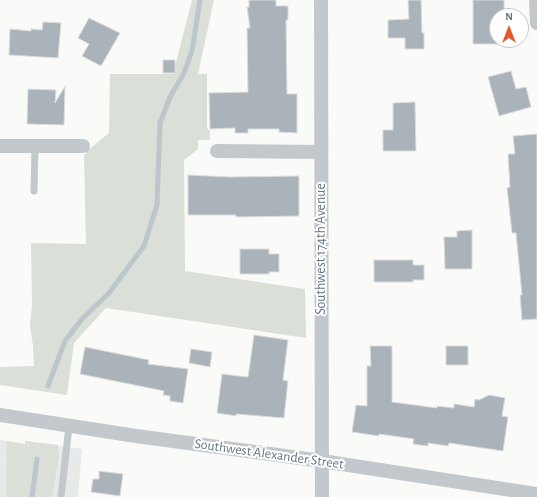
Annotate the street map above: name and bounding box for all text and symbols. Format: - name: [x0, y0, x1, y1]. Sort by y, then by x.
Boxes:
- north arrow: [489, 8, 529, 48]
- text: N: [505, 11, 513, 22]
- street label: Southwest 174th Avenue: [313, 183, 329, 315]
- street label: Southwest Alexander Street: [193, 435, 345, 473]

